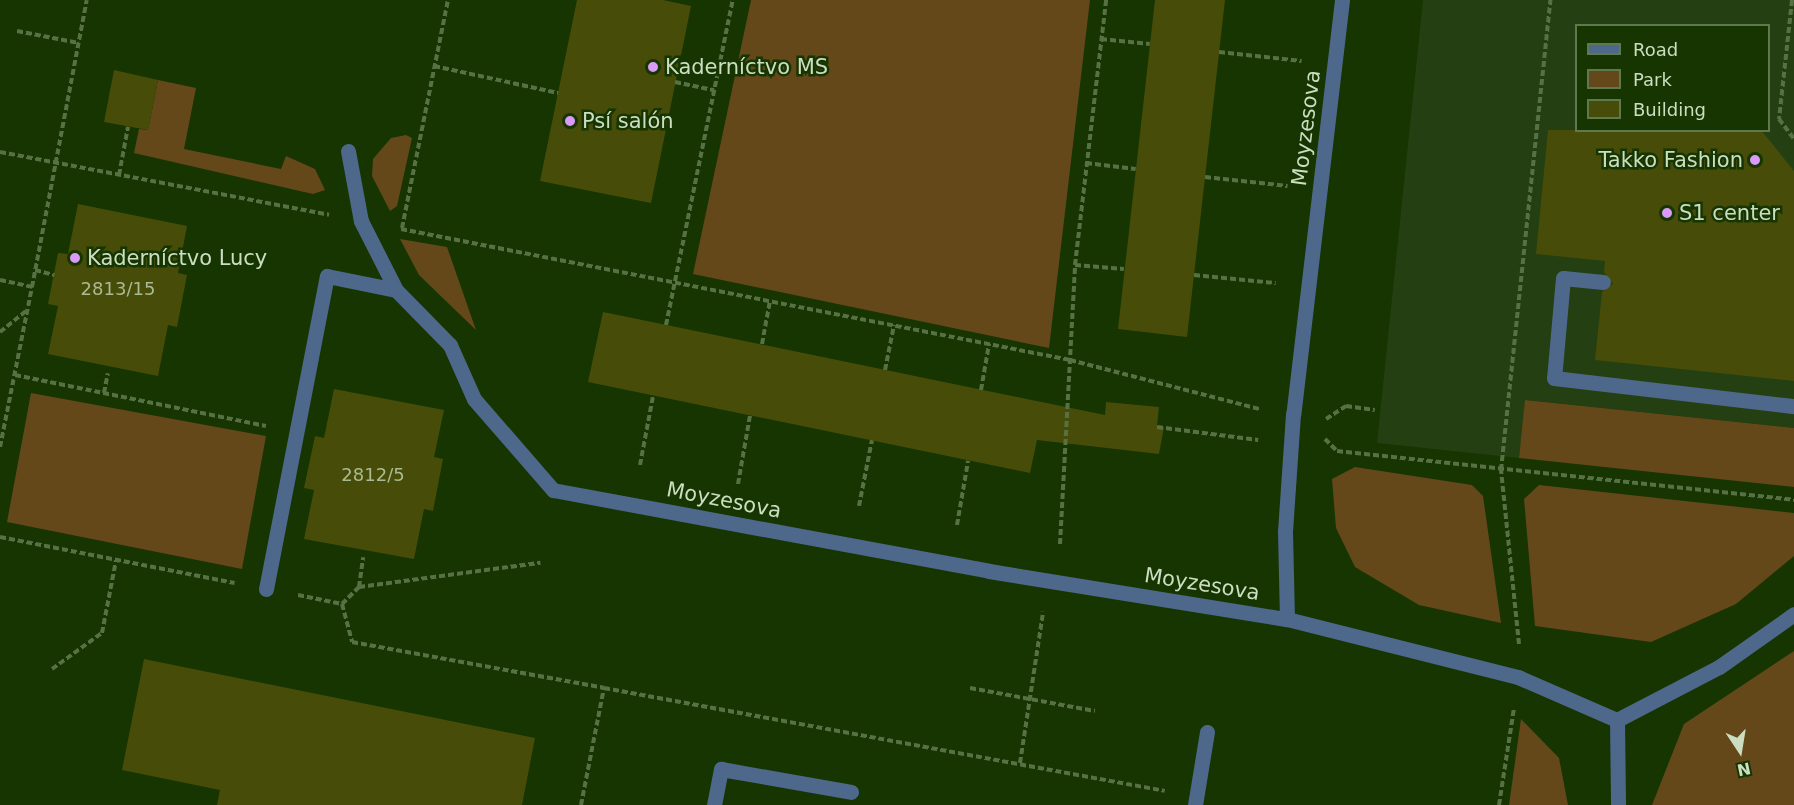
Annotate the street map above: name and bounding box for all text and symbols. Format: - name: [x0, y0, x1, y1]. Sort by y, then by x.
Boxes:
- legend: [1575, 24, 1770, 132]
- text: Road: [1633, 39, 1678, 60]
- place label: Kaderníctvo MS: [665, 54, 828, 80]
- marker: Kaderníctvo MS: [646, 60, 660, 74]
- street label: Moyzesova: [1286, 69, 1326, 187]
- text: Park: [1633, 69, 1672, 90]
- text: Building: [1633, 99, 1706, 120]
- place label: Psí salón: [582, 108, 674, 134]
- marker: Psí salón: [563, 114, 577, 128]
- place label: Takko Fashion: [1598, 147, 1743, 173]
- marker: Takko Fashion: [1748, 153, 1762, 167]
- place label: S1 center: [1679, 200, 1780, 226]
- marker: S1 center: [1660, 206, 1674, 220]
- place label: Kaderníctvo Lucy: [87, 245, 267, 271]
- marker: Kaderníctvo Lucy: [68, 251, 82, 265]
- house number: 2813/15: [81, 278, 155, 300]
- house number: 2812/5: [341, 464, 405, 486]
- street label: Moyzesova: [664, 477, 784, 523]
- street label: Moyzesova: [1143, 562, 1261, 606]
- north arrow: [1710, 721, 1770, 781]
- text: N: [1735, 758, 1752, 780]

